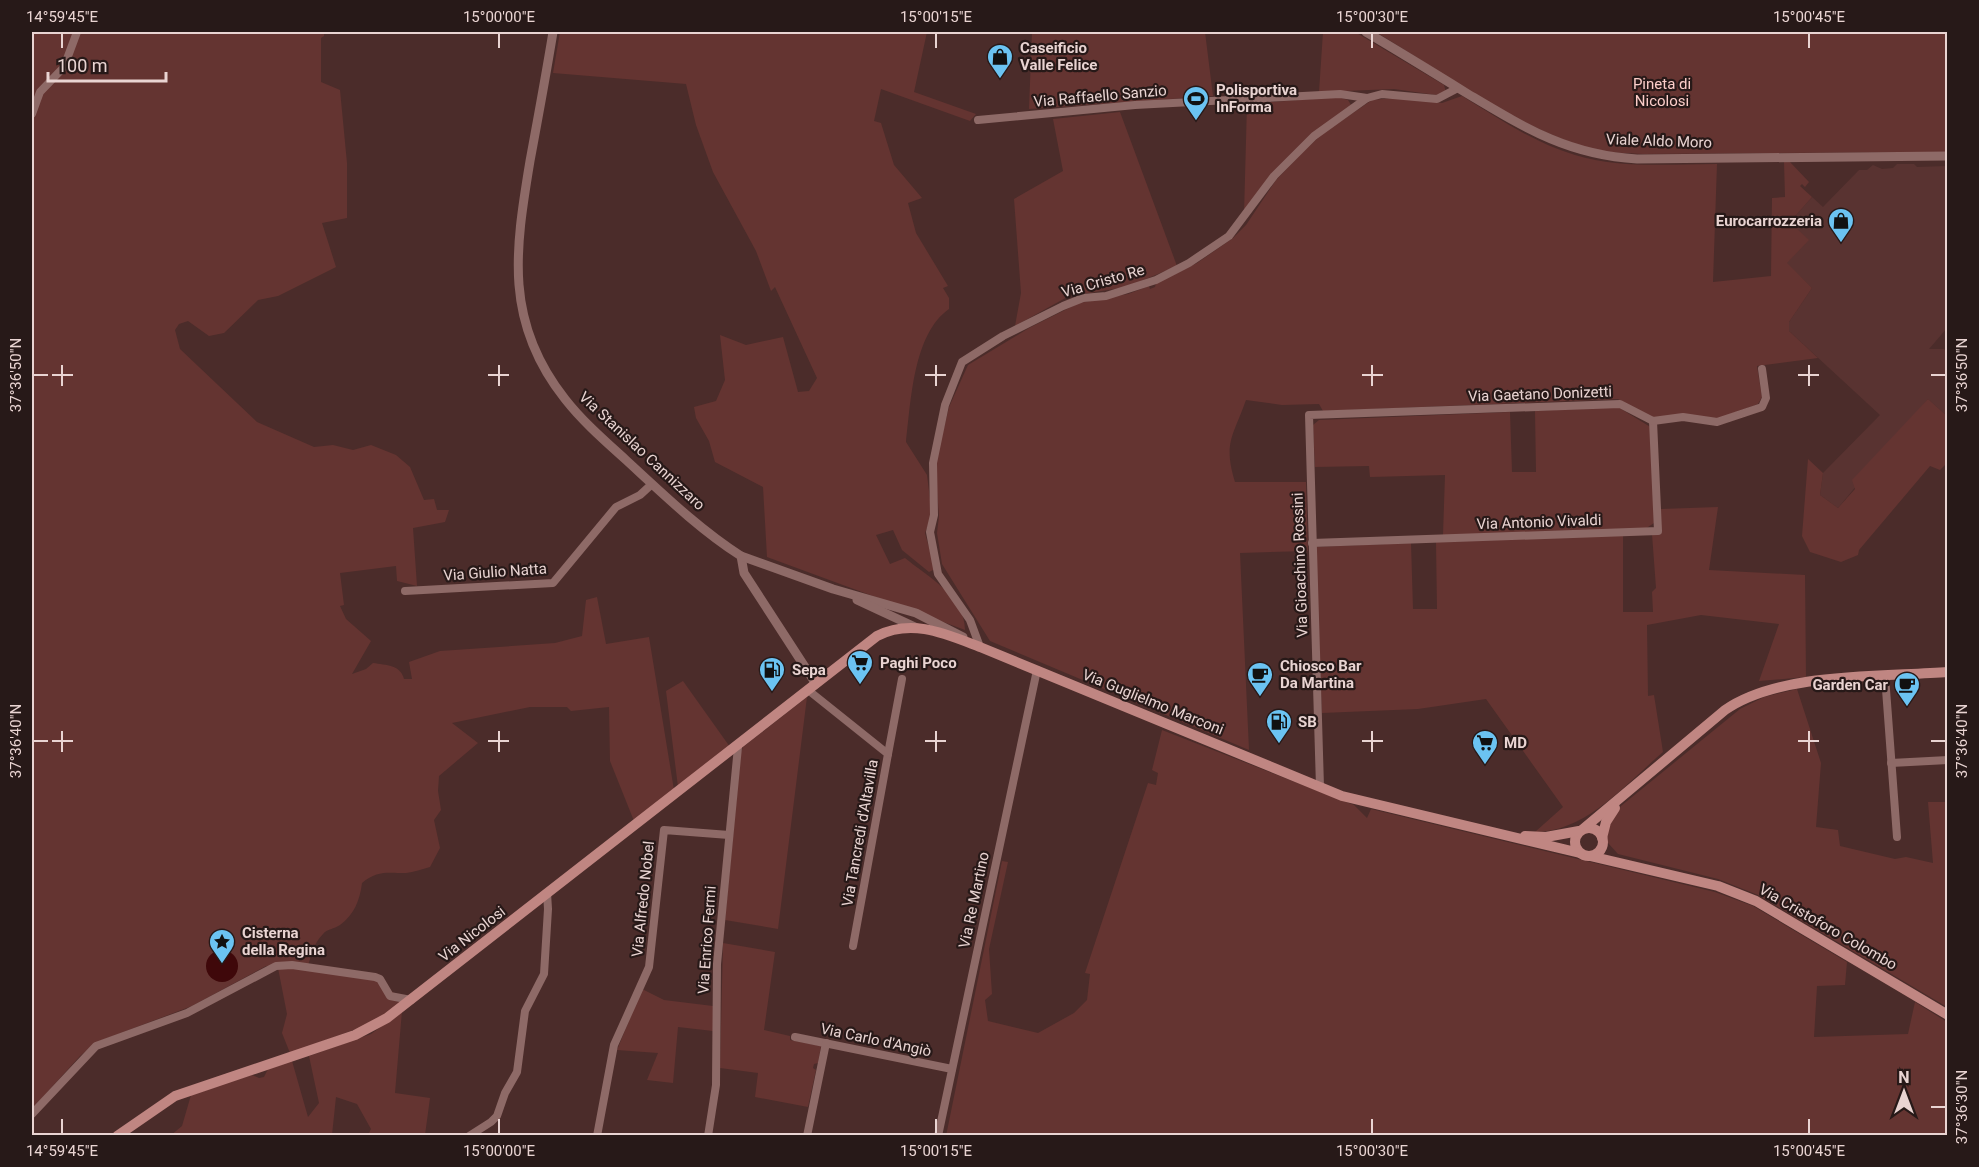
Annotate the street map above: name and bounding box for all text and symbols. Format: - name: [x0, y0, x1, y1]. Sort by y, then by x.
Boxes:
- text: 14°59'45"E: [26, 8, 99, 26]
- text: 15°00'00"E: [463, 8, 536, 26]
- text: 15°00'15"E: [900, 8, 973, 26]
- text: 15°00'30"E: [1336, 8, 1409, 26]
- text: 15°00'45"E: [1773, 8, 1846, 26]
- place label: Caseificio Valle Felice: [1020, 39, 1097, 74]
- shop icon: Caseificio Valle Felice: [985, 42, 1015, 80]
- scale bar: [48, 45, 166, 83]
- text: 100 m: [57, 55, 108, 76]
- park label: Pineta di Nicolosi: [1633, 75, 1691, 110]
- street label: Via Raffaello Sanzio: [1033, 81, 1167, 111]
- place label: Polisportiva InForma: [1216, 81, 1297, 116]
- sports icon: Polisportiva InForma: [1181, 84, 1211, 122]
- street label: Viale Aldo Moro: [1606, 130, 1712, 152]
- shop icon: Eurocarrozzeria: [1826, 206, 1856, 244]
- place label: Eurocarrozzeria: [1716, 212, 1822, 230]
- street label: Via Cristo Re: [1059, 261, 1147, 301]
- text: 37°36'50"N: [7, 338, 25, 412]
- text: 37°36'50"N: [1953, 338, 1971, 412]
- street label: Via Gaetano Donizetti: [1468, 382, 1612, 406]
- street label: Via Stanislao Cannizzaro: [575, 388, 709, 514]
- street label: Via Gioachino Rossini: [1288, 492, 1312, 638]
- street label: Via Antonio Vivaldi: [1476, 511, 1602, 533]
- street label: Via Giulio Natta: [443, 559, 547, 585]
- supermarket icon: Paghi Poco: [845, 648, 875, 686]
- place label: Paghi Poco: [880, 654, 957, 672]
- fuel station icon: Sepa: [757, 655, 787, 693]
- place label: Chiosco Bar Da Martina: [1280, 657, 1362, 692]
- cafe icon: Chiosco Bar Da Martina: [1245, 660, 1275, 698]
- place label: Sepa: [792, 661, 826, 679]
- street label: Via Guglielmo Marconi: [1080, 665, 1226, 739]
- cafe icon: Garden Car: [1892, 670, 1922, 708]
- place label: Garden Car: [1812, 676, 1889, 694]
- text: 37°36'40"N: [7, 704, 25, 778]
- text: 37°36'40"N: [1953, 704, 1971, 778]
- fuel station icon: SB: [1264, 707, 1294, 745]
- place label: SB: [1298, 713, 1317, 731]
- supermarket icon: MD: [1470, 728, 1500, 766]
- place label: MD: [1504, 734, 1527, 752]
- street label: Via Tancredi d'Altavilla: [838, 758, 882, 908]
- street label: Via Alfredo Nobel: [628, 840, 658, 958]
- street label: Via Re Martino: [955, 850, 993, 950]
- street label: Via Cristoforo Colombo: [1756, 880, 1900, 974]
- street label: Via Enrico Fermi: [694, 885, 720, 995]
- street label: Via Nicolosi: [435, 902, 509, 966]
- place label: Cisterna della Regina: [242, 924, 325, 959]
- place icon: Cisterna della Regina: [207, 927, 237, 965]
- street label: Via Carlo d'Angiò: [819, 1019, 933, 1061]
- north arrow: [1874, 1062, 1934, 1122]
- text: N: [1898, 1068, 1910, 1087]
- text: 37°36'30"N: [1953, 1070, 1971, 1144]
- text: 14°59'45"E: [26, 1142, 99, 1160]
- text: 15°00'00"E: [463, 1142, 536, 1160]
- text: 15°00'15"E: [900, 1142, 973, 1160]
- text: 15°00'30"E: [1336, 1142, 1409, 1160]
- text: 15°00'45"E: [1773, 1142, 1846, 1160]

